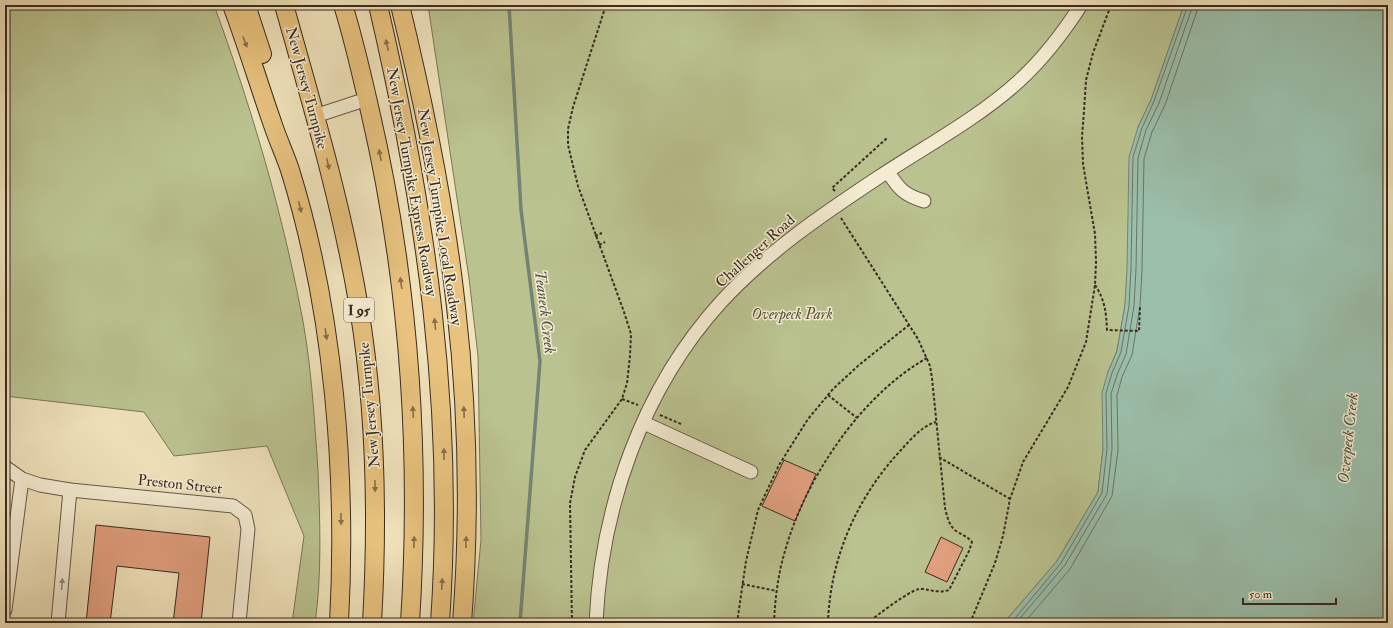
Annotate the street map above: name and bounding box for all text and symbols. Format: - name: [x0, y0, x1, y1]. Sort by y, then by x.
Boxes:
- street label: New Jersey Turnpike: [280, 25, 332, 152]
- one-way arrow: [242, 36, 248, 48]
- one-way arrow: [384, 39, 390, 51]
- street label: New Jersey Turnpike Express Roadway: [381, 66, 441, 299]
- street label: New Jersey Turnpike Local Roadway: [412, 107, 466, 328]
- one-way arrow: [376, 148, 382, 161]
- one-way arrow: [325, 158, 331, 170]
- one-way arrow: [297, 201, 303, 213]
- street label: Challenger Road: [712, 210, 799, 292]
- water label: Teaneck Creek: [530, 269, 560, 355]
- one-way arrow: [398, 277, 404, 289]
- road number: I 95: [344, 298, 374, 322]
- park label: Overpeck Park: [751, 305, 833, 324]
- one-way arrow: [432, 318, 439, 330]
- one-way arrow: [323, 328, 329, 340]
- street label: New Jersey Turnpike: [355, 341, 385, 469]
- water label: Overpeck Creek: [1333, 391, 1363, 484]
- one-way arrow: [461, 405, 467, 418]
- one-way arrow: [409, 406, 416, 418]
- one-way arrow: [441, 447, 447, 460]
- street label: Preston Street: [137, 471, 223, 498]
- one-way arrow: [372, 480, 378, 493]
- one-way arrow: [338, 513, 345, 525]
- one-way arrow: [463, 535, 469, 548]
- one-way arrow: [410, 536, 417, 548]
- one-way arrow: [59, 578, 66, 590]
- one-way arrow: [439, 578, 446, 590]
- scale bar: [1243, 580, 1336, 606]
- text: 50 m: [1249, 587, 1273, 602]

